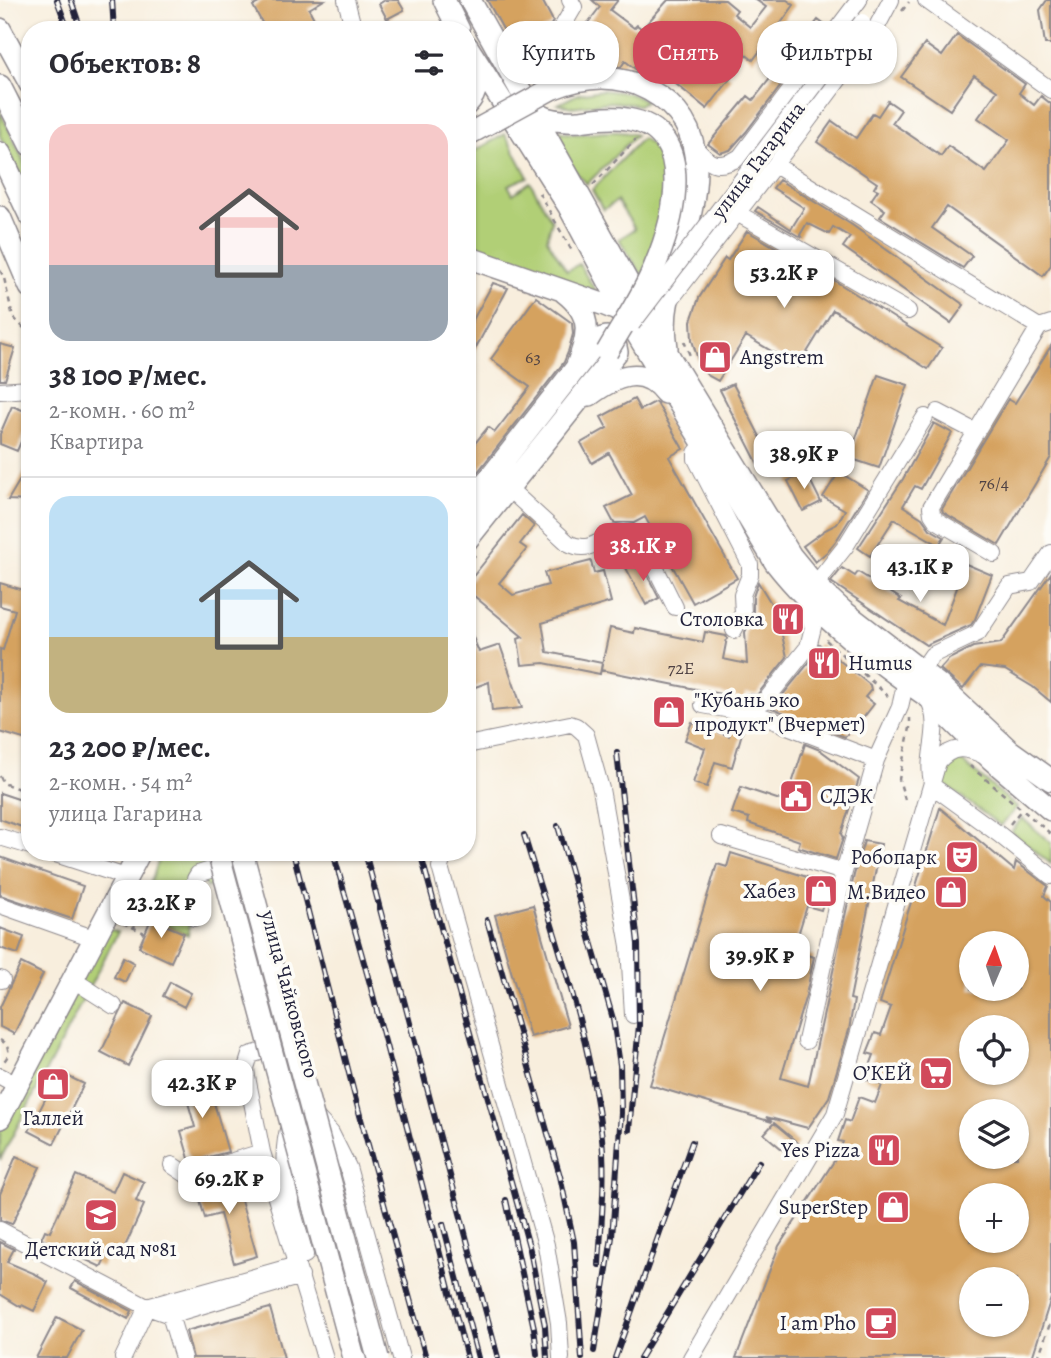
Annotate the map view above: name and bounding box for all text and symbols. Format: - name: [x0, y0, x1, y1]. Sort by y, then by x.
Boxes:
- chip: Купить: [497, 21, 619, 84]
- chip: Снять: [633, 21, 743, 84]
- chip: Фильтры: [757, 21, 897, 84]
- text: Объектов: 8: [49, 43, 201, 83]
- icon: filters: [410, 44, 448, 82]
- street label: улица Гагарина: [704, 95, 812, 225]
- icon: home: [186, 170, 312, 296]
- pin: 53.2K ₽: [719, 250, 849, 310]
- text: 53.2K ₽: [750, 257, 818, 288]
- shop icon: Angstrem: [696, 338, 734, 376]
- place label: Angstrem: [739, 343, 824, 371]
- house number: 63: [525, 345, 541, 369]
- text: 38 100 ₽/мес.: [49, 355, 208, 395]
- text: 2-комн. · 60 m²: [49, 395, 195, 426]
- text: Квартира: [49, 426, 144, 457]
- pin: 38.9K ₽: [739, 432, 869, 491]
- text: 38.9K ₽: [770, 438, 838, 469]
- house number: 76/4: [979, 471, 1009, 495]
- pin: 38.1K ₽: [578, 524, 708, 583]
- text: 38.1K ₽: [610, 530, 676, 561]
- icon: home: [186, 542, 312, 668]
- pin: 43.1K ₽: [855, 544, 985, 604]
- text: 43.1K ₽: [887, 551, 953, 582]
- restaurant icon: Столовка: [769, 600, 807, 638]
- place label: Столовка: [680, 605, 764, 633]
- restaurant icon: Humus: [805, 644, 843, 682]
- place label: Humus: [848, 649, 912, 677]
- house number: 72Е: [668, 656, 694, 680]
- place label: "Кубань эко продукт" (Вчермет): [694, 686, 865, 738]
- shop icon: "Кубань эко продукт" (Вчермет): [650, 693, 688, 731]
- text: 23 200 ₽/мес.: [49, 727, 211, 767]
- text: 2-комн. · 54 m²: [49, 767, 192, 798]
- public building icon: СДЭК: [777, 777, 815, 815]
- place label: СДЭК: [820, 782, 874, 810]
- text: улица Гагарина: [49, 798, 203, 829]
- theatre icon: Робопарк: [943, 838, 981, 876]
- place label: Робопарк: [851, 843, 937, 871]
- shop icon: Хабез: [802, 872, 840, 910]
- shop icon: М.Видео: [932, 873, 970, 911]
- place label: Хабез: [743, 877, 796, 905]
- place label: М.Видео: [847, 878, 926, 906]
- pin: 23.2K ₽: [96, 880, 226, 940]
- text: 23.2K ₽: [126, 887, 196, 918]
- street label: улица Чайковского: [254, 906, 326, 1081]
- north arrow: [959, 931, 1029, 1001]
- map controls: [959, 931, 1029, 1337]
- pin: 39.9K ₽: [695, 934, 825, 993]
- text: 39.9K ₽: [726, 940, 794, 971]
- button: locate: [959, 1015, 1029, 1085]
- supermarket icon: О’КЕЙ: [917, 1054, 955, 1092]
- place label: О’КЕЙ: [853, 1059, 912, 1087]
- pin: 42.3K ₽: [137, 1060, 267, 1120]
- shop icon: Галлей: [34, 1065, 72, 1103]
- text: 42.3K ₽: [168, 1067, 236, 1098]
- button: layers: [959, 1099, 1029, 1169]
- place label: Галлей: [22, 1104, 84, 1132]
- restaurant icon: Yes Pizza: [865, 1131, 903, 1169]
- place label: Yes Pizza: [780, 1136, 860, 1164]
- pin: 69.2K ₽: [164, 1156, 294, 1216]
- text: 69.2K ₽: [194, 1163, 264, 1194]
- button: +: [959, 1183, 1029, 1253]
- shop icon: SuperStep: [874, 1188, 912, 1226]
- place label: SuperStep: [778, 1193, 868, 1221]
- school or university icon: Детский сад №81: [82, 1196, 120, 1234]
- place label: Детский сад №81: [25, 1235, 177, 1263]
- button: −: [959, 1267, 1029, 1337]
- cafe icon: I am Pho: [862, 1304, 900, 1342]
- place label: I am Pho: [780, 1309, 856, 1337]

